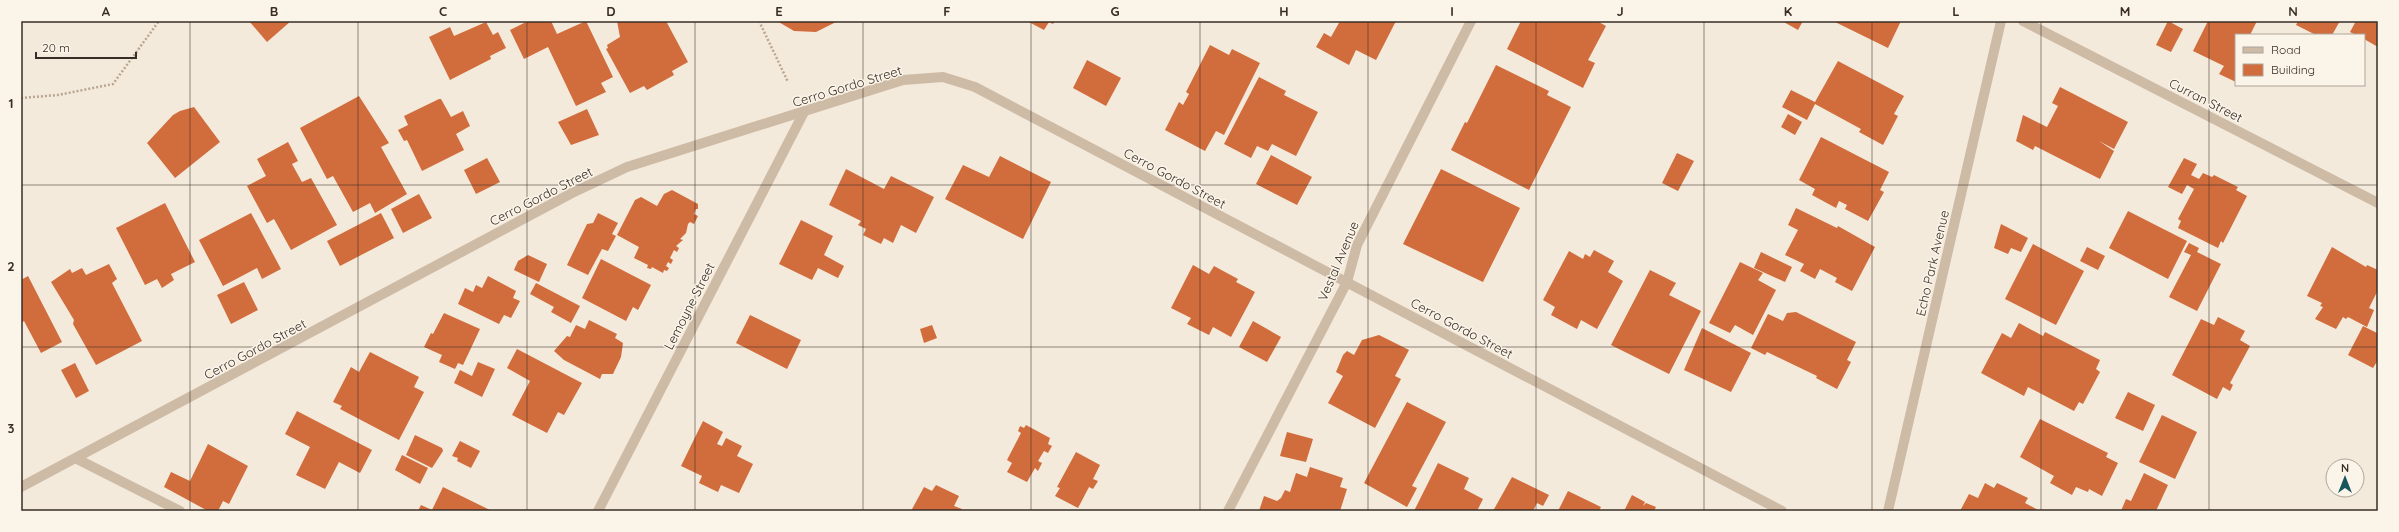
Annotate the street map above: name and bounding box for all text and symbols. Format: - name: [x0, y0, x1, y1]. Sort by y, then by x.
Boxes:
- text: A: [102, 3, 111, 19]
- text: B: [270, 3, 278, 19]
- text: C: [439, 3, 447, 19]
- text: D: [606, 3, 616, 19]
- text: E: [775, 3, 783, 19]
- text: F: [943, 3, 951, 19]
- text: G: [1110, 3, 1120, 19]
- text: H: [1279, 3, 1289, 19]
- text: I: [1450, 3, 1454, 19]
- text: J: [1616, 3, 1624, 19]
- text: K: [1784, 3, 1793, 19]
- text: L: [1952, 3, 1960, 19]
- text: M: [2120, 3, 2130, 19]
- text: N: [2288, 3, 2298, 19]
- scale bar: [36, 34, 136, 60]
- legend: [2235, 34, 2365, 86]
- text: 20 m: [42, 40, 70, 55]
- text: Road: [2271, 42, 2301, 57]
- street label: Cerro Gordo Street: [790, 62, 904, 110]
- text: Building: [2271, 62, 2315, 77]
- street label: Curran Street: [2167, 75, 2245, 125]
- text: 1: [8, 95, 14, 111]
- street label: Cerro Gordo Street: [1121, 144, 1229, 212]
- street label: Cerro Gordo Street: [487, 163, 595, 229]
- street label: Echo Park Avenue: [1912, 208, 1952, 318]
- street label: Vestal Avenue: [1314, 219, 1362, 303]
- text: 2: [7, 258, 15, 274]
- street label: Lemoyne Street: [660, 260, 718, 352]
- street label: Cerro Gordo Street: [1408, 294, 1516, 362]
- street label: Cerro Gordo Street: [201, 315, 309, 383]
- text: 3: [8, 420, 15, 436]
- north arrow: [2325, 458, 2365, 498]
- text: N: [2341, 461, 2349, 475]

